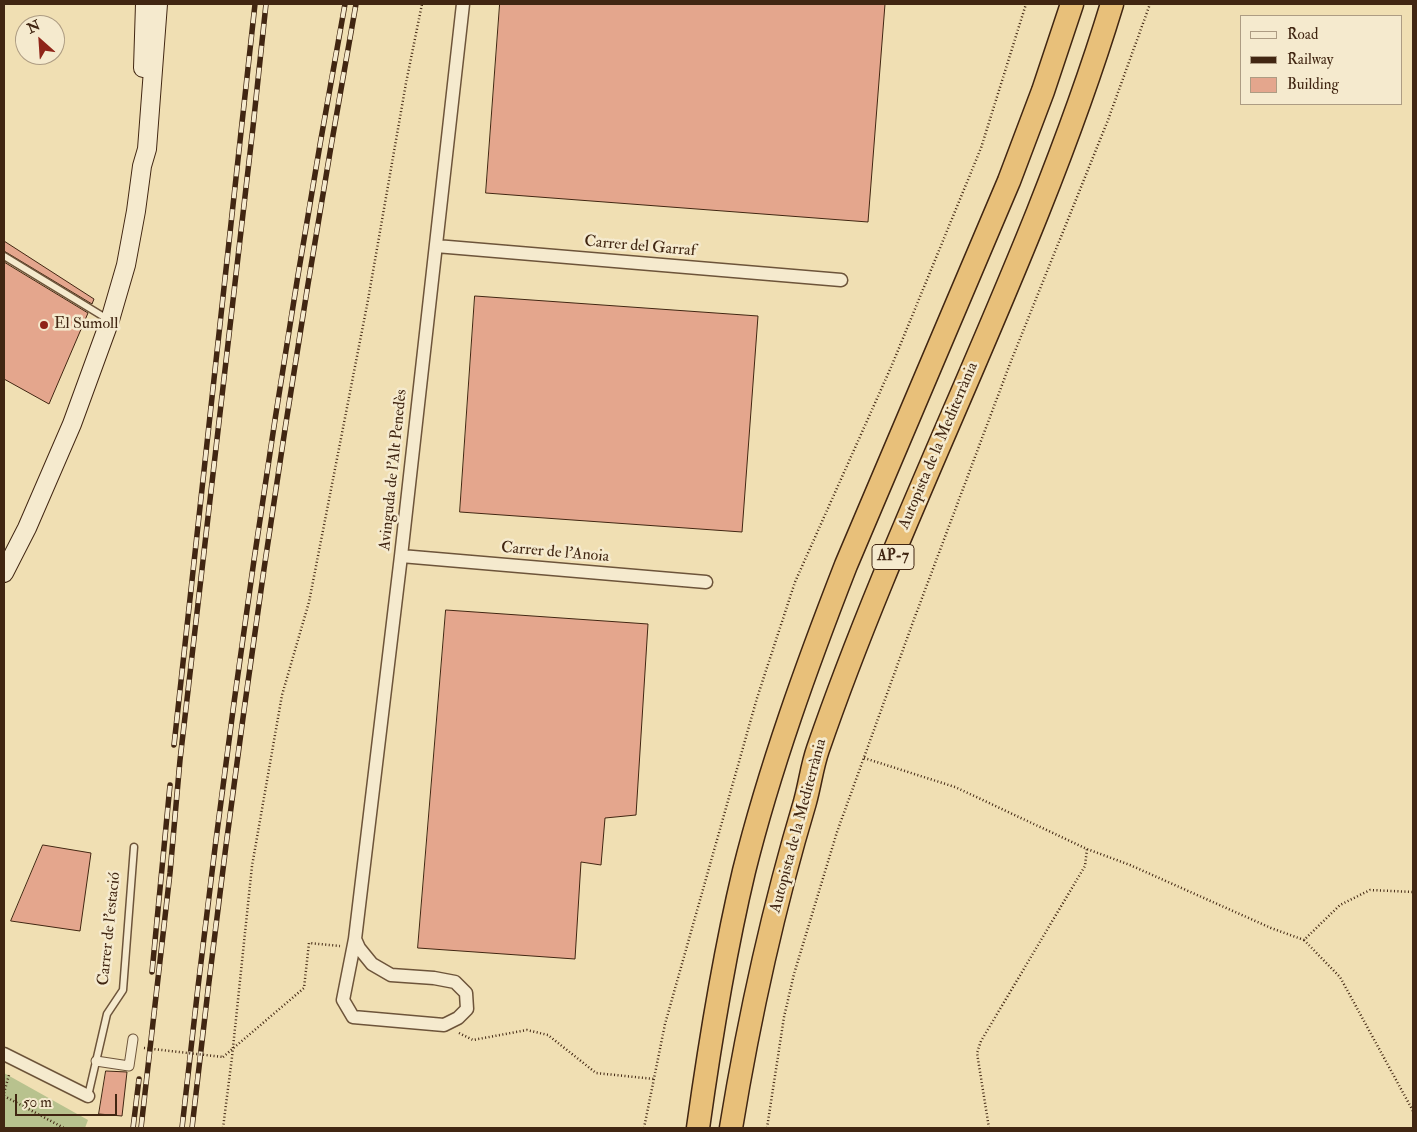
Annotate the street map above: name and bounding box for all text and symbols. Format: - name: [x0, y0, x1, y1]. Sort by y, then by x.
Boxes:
- north arrow: [15, 15, 65, 65]
- legend: [1240, 15, 1402, 105]
- text: N: [24, 17, 43, 37]
- text: Road: [1287, 25, 1318, 44]
- text: Railway: [1287, 50, 1333, 69]
- text: Building: [1287, 75, 1339, 94]
- street label: Carrer del Garraf: [583, 233, 697, 261]
- place label: El Sumoll: [54, 315, 118, 335]
- marker: El Sumoll: [38, 319, 50, 331]
- street label: Autopista de la Mediterrània: [895, 360, 983, 532]
- street label: Avinguda de l'Alt Penedès: [376, 388, 412, 552]
- street label: Carrer de l'Anoia: [500, 539, 610, 567]
- road number: AP-7: [872, 544, 914, 570]
- street label: Autopista de la Mediterrània: [767, 737, 831, 915]
- street label: Carrer de l'estació: [94, 871, 126, 987]
- scale bar: [18, 1084, 120, 1116]
- text: 50 m: [23, 1093, 52, 1112]

